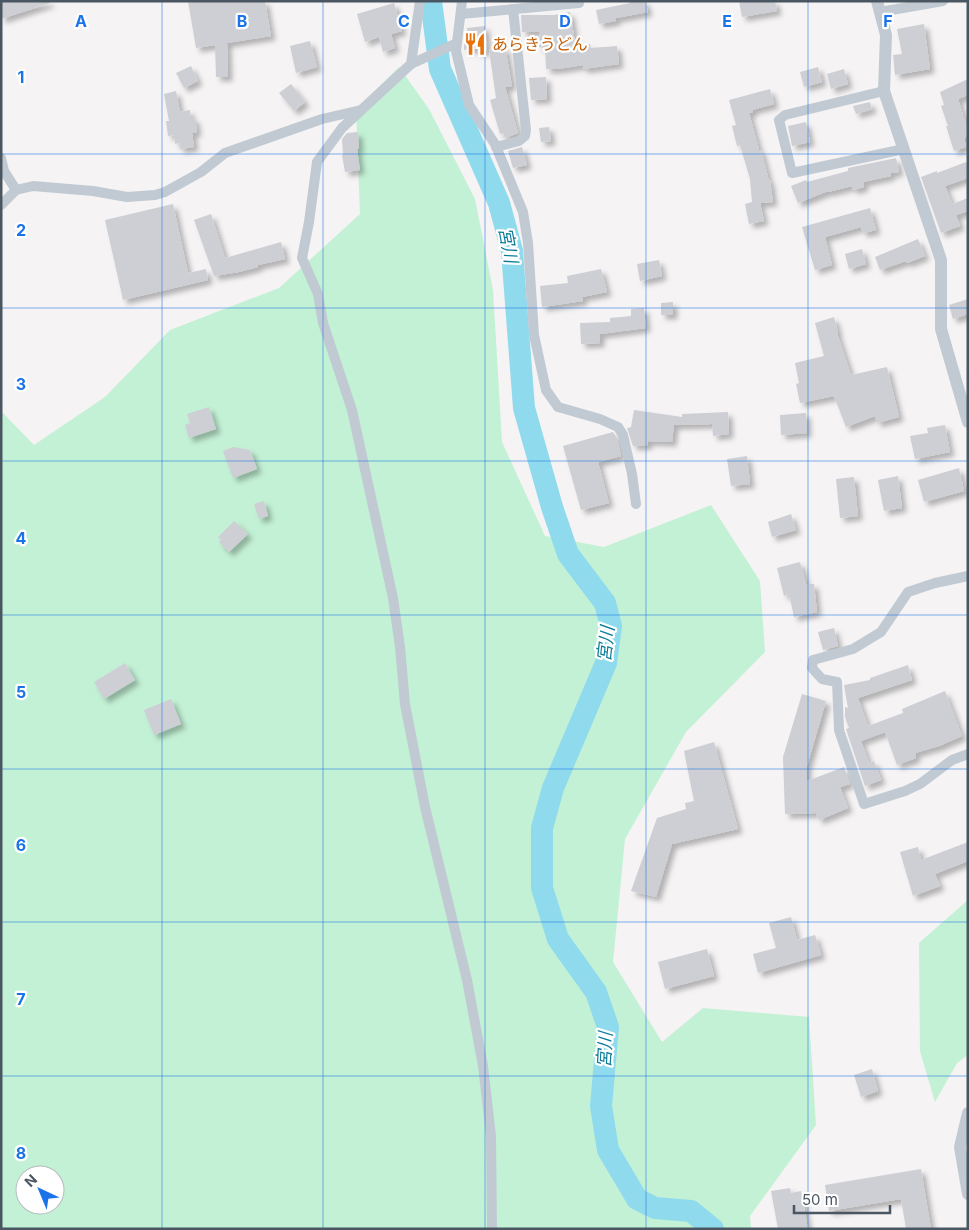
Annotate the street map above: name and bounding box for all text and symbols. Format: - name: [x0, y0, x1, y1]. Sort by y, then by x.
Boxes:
- text: A: [75, 11, 87, 31]
- text: B: [237, 11, 247, 31]
- text: C: [398, 11, 410, 31]
- text: D: [559, 11, 571, 31]
- text: E: [722, 11, 732, 31]
- text: F: [883, 11, 893, 31]
- restaurant icon: あらきうどん: [462, 31, 488, 57]
- place label: あらきうどん: [492, 34, 588, 54]
- text: 1: [18, 67, 24, 87]
- text: 2: [16, 220, 26, 240]
- water label: 宮川: [495, 225, 523, 267]
- text: 3: [16, 374, 26, 394]
- text: 4: [16, 528, 27, 548]
- water label: 宮川: [593, 623, 618, 663]
- text: 5: [16, 682, 26, 702]
- text: 6: [16, 835, 26, 855]
- text: 7: [16, 989, 26, 1009]
- water label: 宮川: [593, 1029, 616, 1068]
- text: 8: [16, 1143, 26, 1163]
- north arrow: [15, 1165, 65, 1215]
- text: N: [21, 1170, 40, 1190]
- scale bar: [794, 1182, 890, 1214]
- text: 50 m: [802, 1190, 838, 1209]

